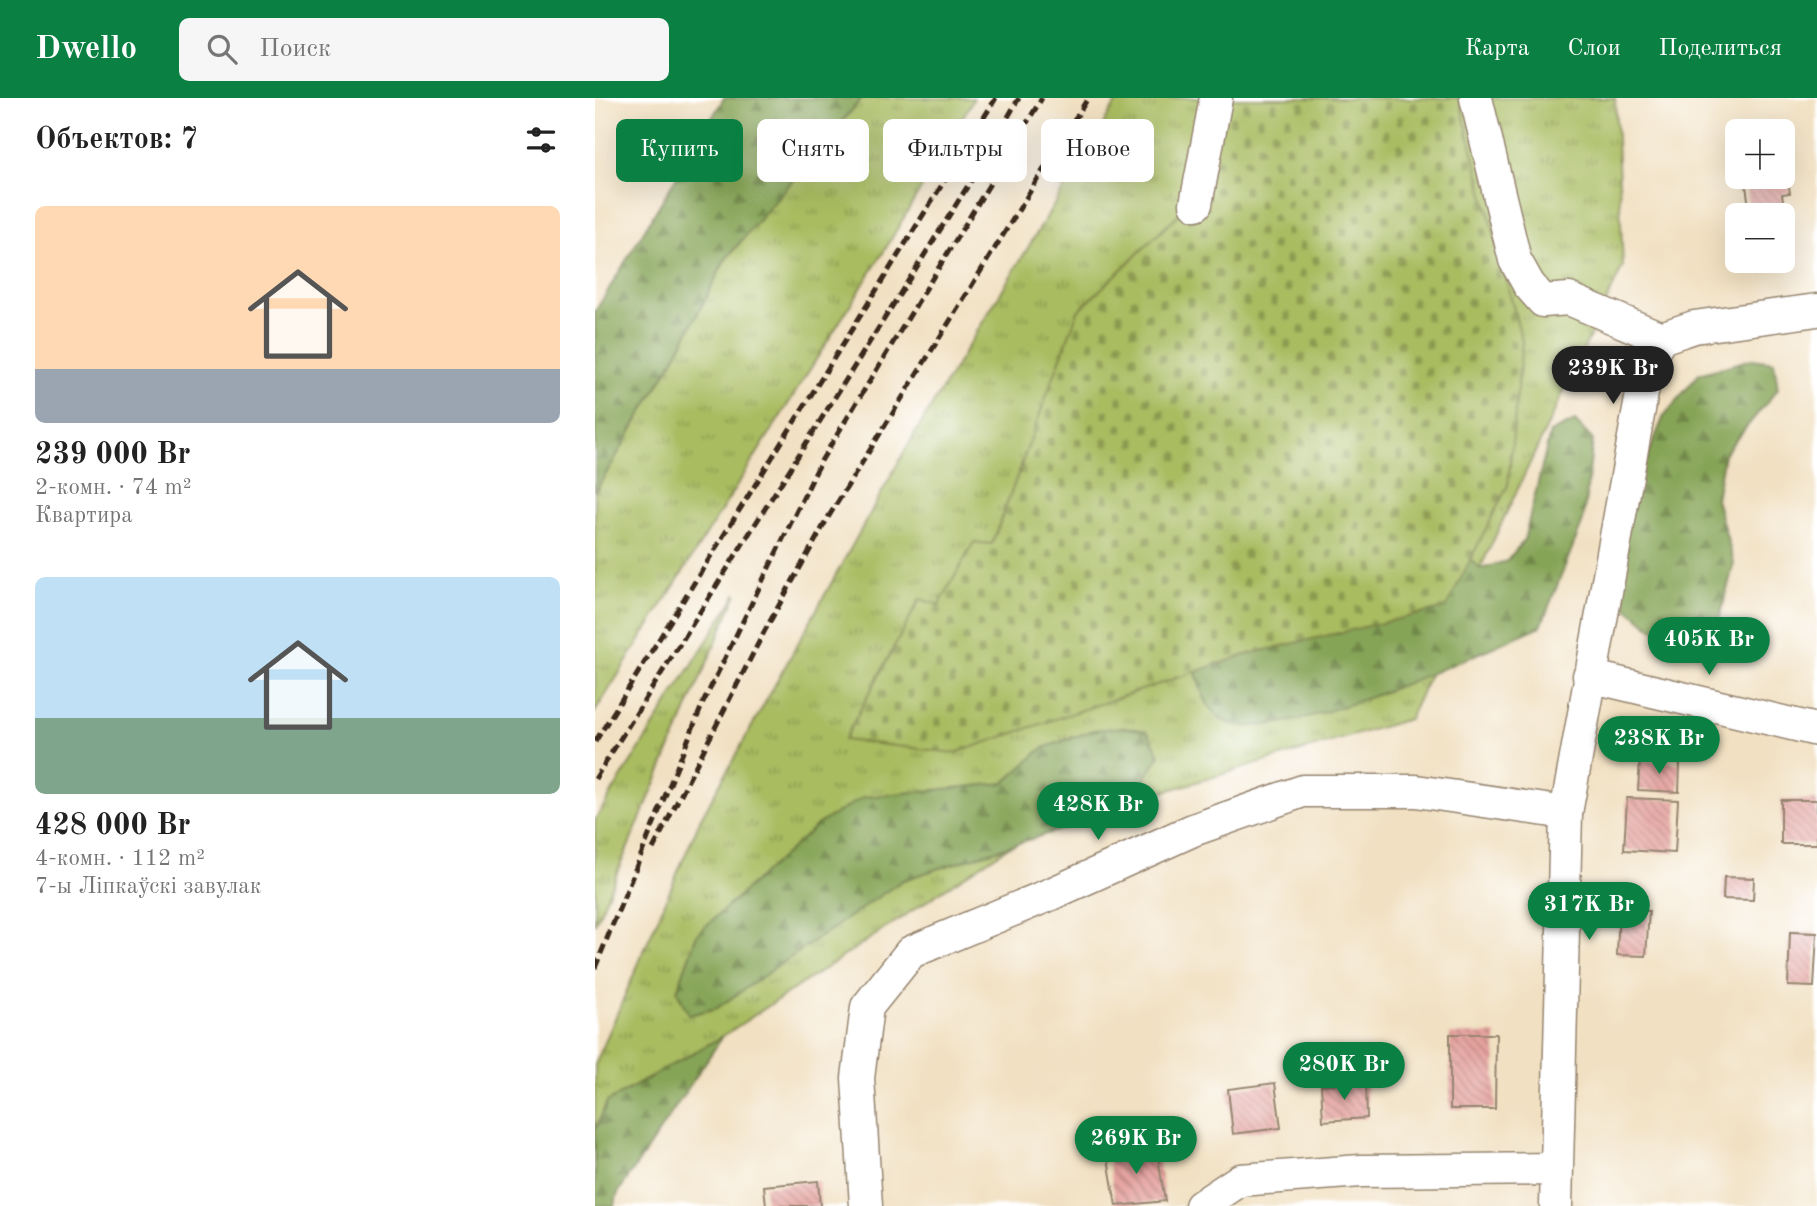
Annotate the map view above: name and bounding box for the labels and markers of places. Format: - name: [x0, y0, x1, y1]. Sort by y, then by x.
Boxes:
- pin: 239K Br: [1548, 346, 1678, 406]
- pin: 405K Br: [1644, 618, 1774, 677]
- pin: 238K Br: [1594, 716, 1724, 776]
- pin: 428K Br: [1033, 782, 1163, 842]
- pin: 317K Br: [1524, 882, 1654, 942]
- pin: 280K Br: [1279, 1042, 1409, 1102]
- pin: 269K Br: [1071, 1116, 1201, 1176]

